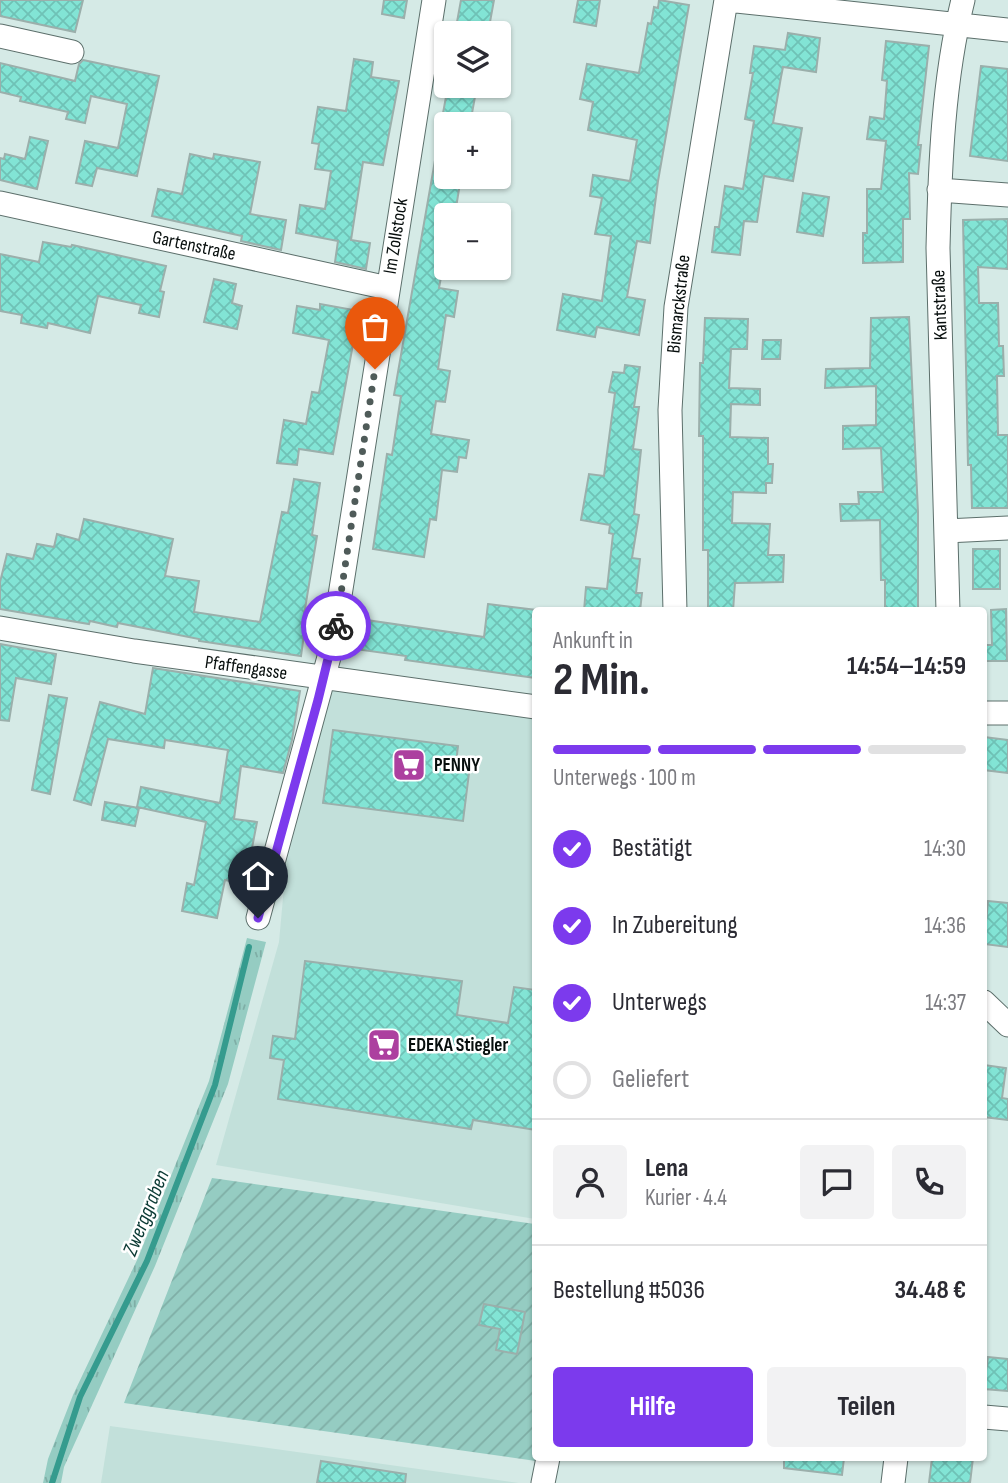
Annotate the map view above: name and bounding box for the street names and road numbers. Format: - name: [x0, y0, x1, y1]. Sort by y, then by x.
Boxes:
- street label: Im Zollstock: [379, 196, 413, 276]
- street label: Gartenstraße: [150, 226, 238, 266]
- street label: Bismarckstraße: [662, 254, 696, 354]
- street label: Kantstraße: [927, 269, 953, 341]
- street label: Pfaffengasse: [203, 651, 289, 685]

